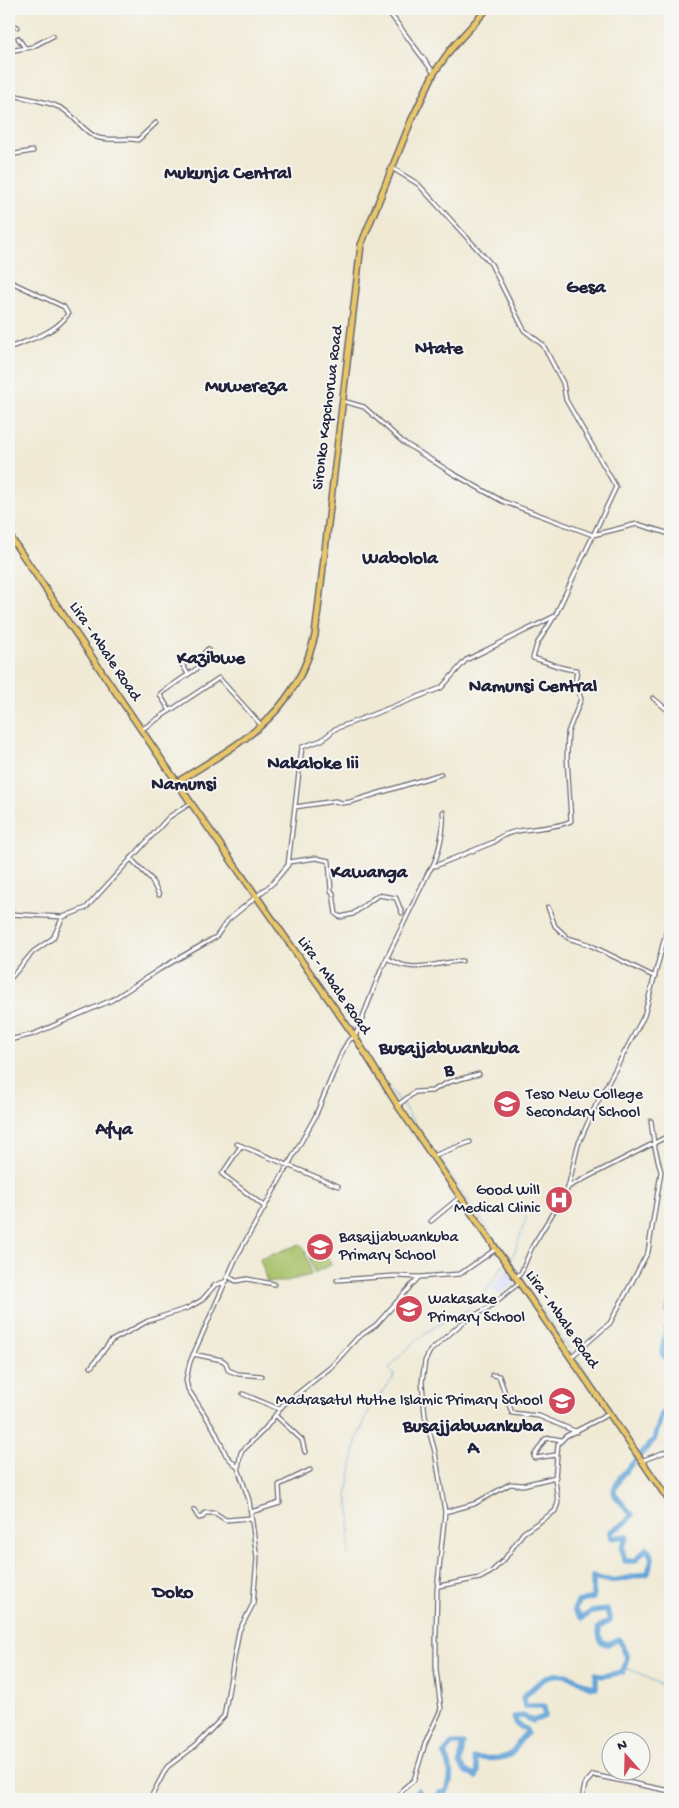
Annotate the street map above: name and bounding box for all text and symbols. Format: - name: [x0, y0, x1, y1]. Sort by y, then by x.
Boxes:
- district label: Mukunja Central: [164, 163, 292, 186]
- district label: Gesa: [566, 277, 607, 300]
- street label: Sironko Kapchorwa Road: [309, 323, 349, 491]
- district label: Ntate: [415, 338, 464, 361]
- district label: Muwereza: [205, 376, 288, 399]
- district label: Wabolola: [361, 548, 439, 571]
- street label: Lira - Mbale Road: [64, 599, 145, 707]
- district label: Kazibwe: [176, 648, 246, 671]
- district label: Namunsi Central: [469, 676, 597, 699]
- district label: Nakaloke Iii: [267, 753, 359, 776]
- district label: Namunsi: [151, 774, 217, 797]
- district label: Kawanga: [330, 862, 409, 885]
- street label: Lira - Mbale Road: [292, 933, 375, 1040]
- district label: Busajjabwankuba B: [378, 1038, 520, 1083]
- place label: Teso New College Secondary School: [525, 1086, 644, 1123]
- school or university icon: Teso New College Secondary School: [492, 1089, 522, 1119]
- district label: Afya: [95, 1119, 134, 1142]
- place label: Good Will Medical Clinic: [454, 1182, 541, 1219]
- hospital icon: Good Will Medical Clinic: [544, 1185, 574, 1215]
- place label: Basajjabwankuba Primary School: [338, 1229, 459, 1266]
- school or university icon: Basajjabwankuba Primary School: [305, 1232, 335, 1262]
- street label: Lira - Mbale Road: [520, 1267, 603, 1374]
- place label: Wakasake Primary School: [427, 1291, 525, 1328]
- school or university icon: Wakasake Primary School: [394, 1294, 424, 1324]
- school or university icon: Madrasatul Huthe Islamic Primary School: [547, 1386, 577, 1416]
- place label: Madrasatul Huthe Islamic Primary School: [276, 1392, 543, 1411]
- district label: Busajjabwankuba A: [402, 1416, 544, 1461]
- district label: Doko: [151, 1582, 193, 1605]
- north arrow: [602, 1730, 652, 1780]
- text: N: [615, 1737, 630, 1756]

